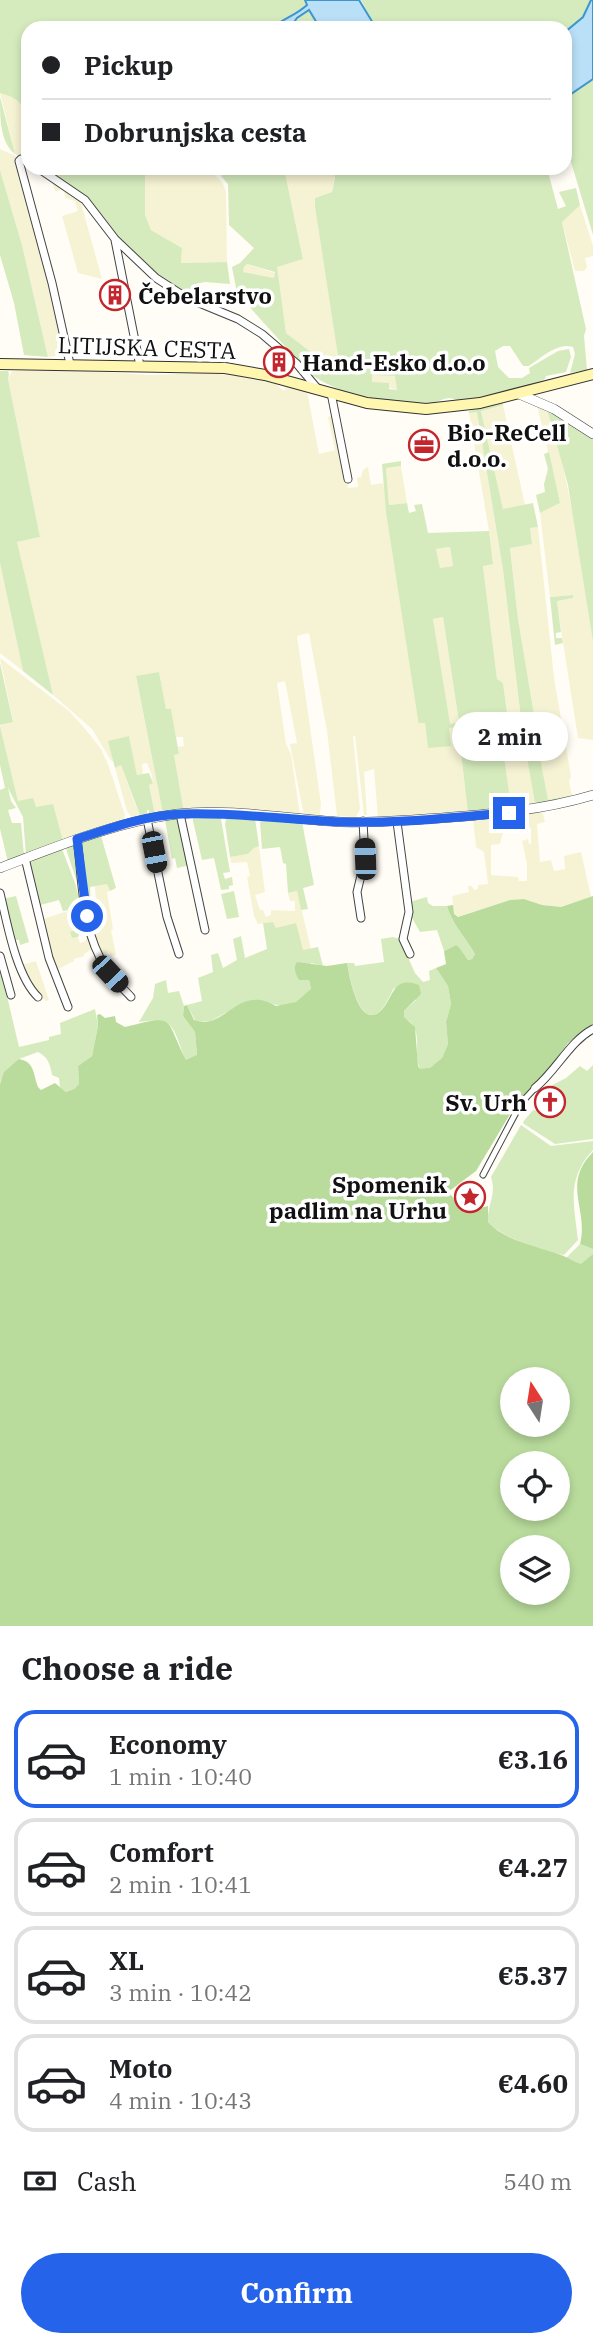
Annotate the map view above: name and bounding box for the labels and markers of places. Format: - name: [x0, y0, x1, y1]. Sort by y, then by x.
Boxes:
- building icon: Čebelarstvo: [98, 278, 132, 312]
- place label: Čebelarstvo: [138, 280, 272, 310]
- building icon: Hand-Esko d.o.o: [262, 345, 296, 379]
- place label: Hand-Esko d.o.o: [302, 347, 486, 377]
- place label: Bio-ReCell d.o.o.: [447, 417, 567, 473]
- office icon: Bio-ReCell d.o.o.: [407, 428, 441, 462]
- church icon: Sv. Urh: [533, 1085, 567, 1119]
- place label: Sv. Urh: [445, 1087, 527, 1117]
- place label: Spomenik padlim na Urhu: [269, 1169, 448, 1225]
- place icon: Spomenik padlim na Urhu: [453, 1180, 487, 1214]

